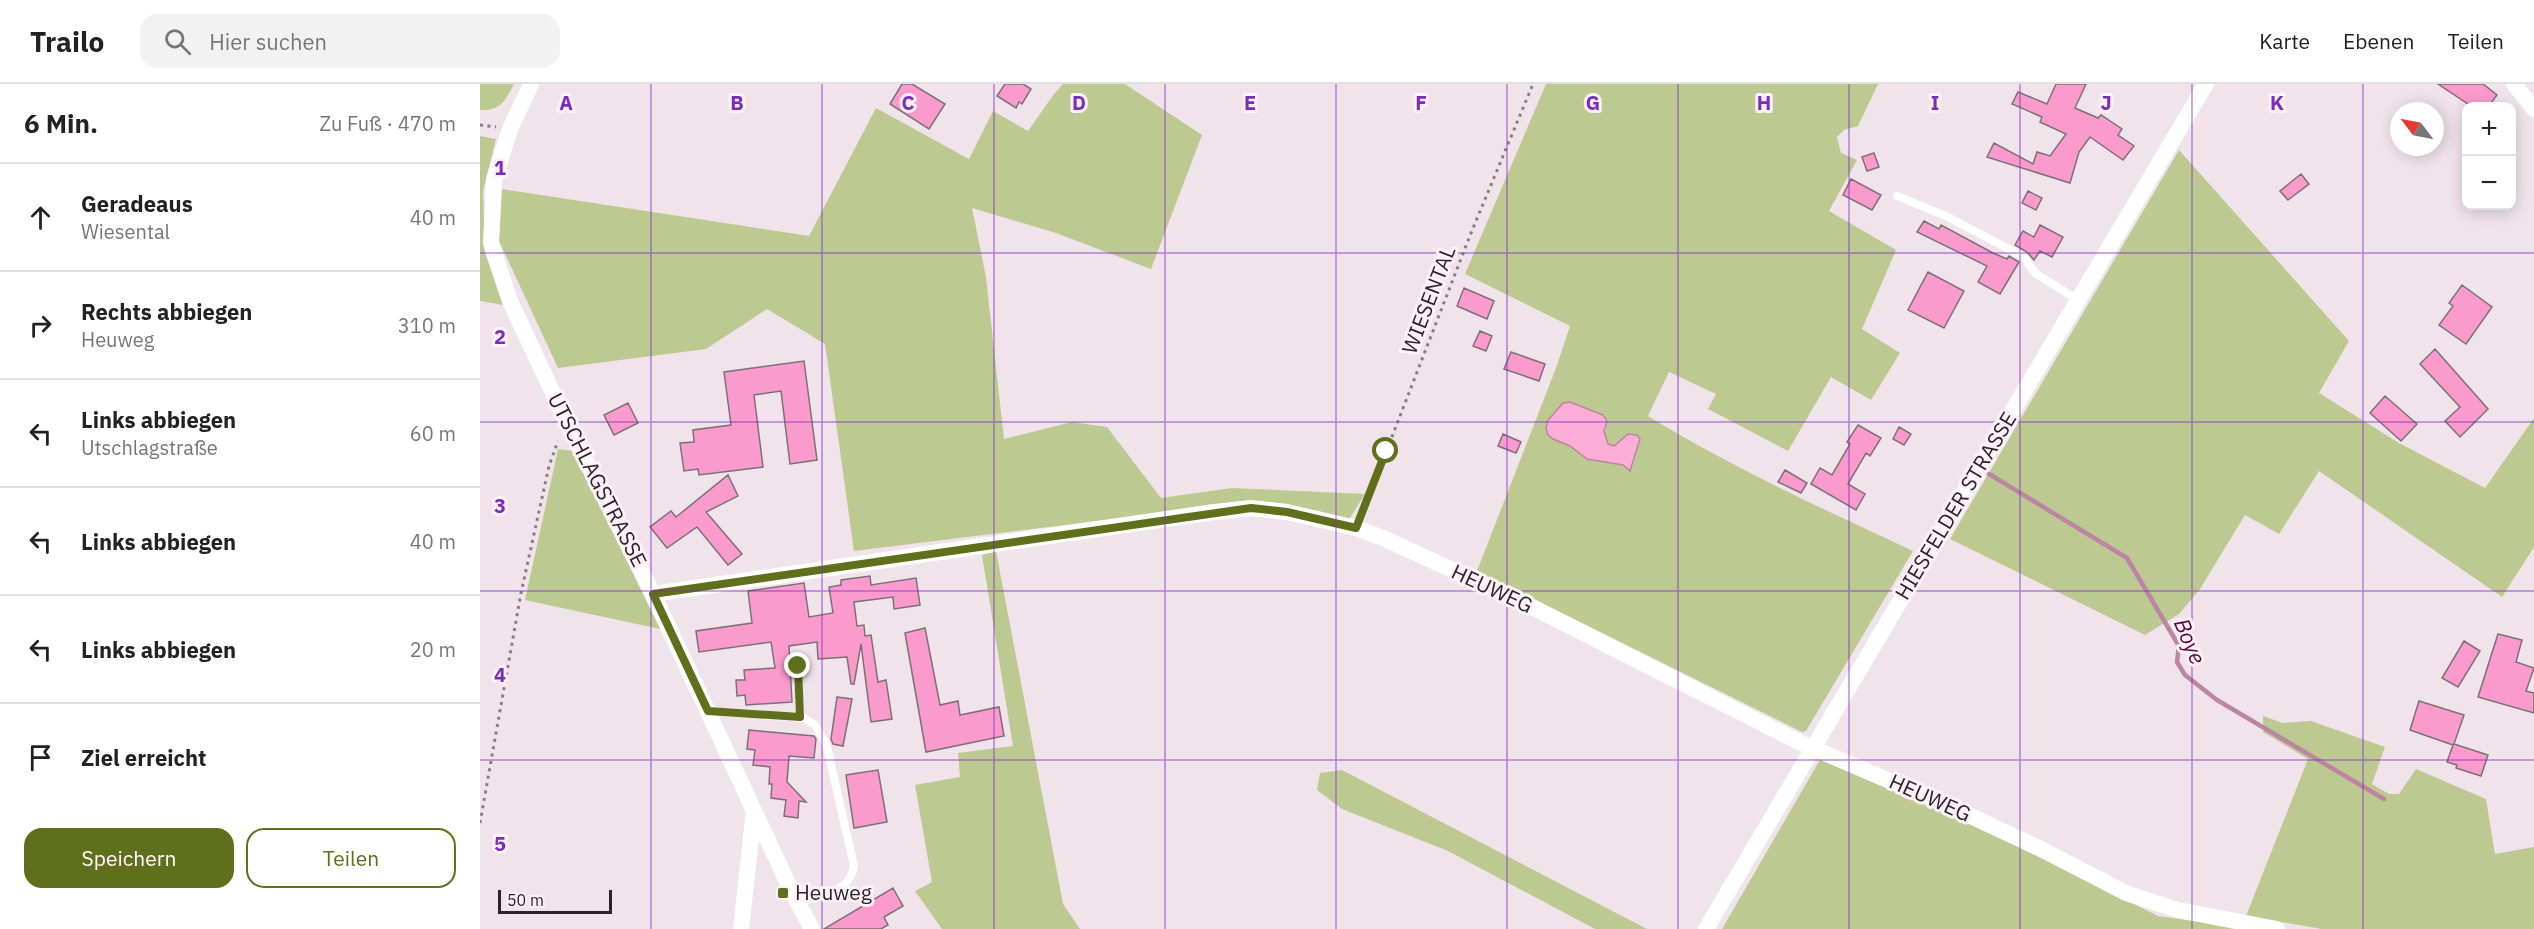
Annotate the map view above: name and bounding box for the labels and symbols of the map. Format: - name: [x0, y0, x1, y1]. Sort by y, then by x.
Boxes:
- text: A: [559, 89, 573, 116]
- text: B: [730, 89, 744, 116]
- text: C: [901, 89, 915, 116]
- text: D: [1072, 89, 1086, 116]
- text: E: [1244, 89, 1256, 116]
- text: F: [1415, 89, 1427, 116]
- text: G: [1586, 89, 1600, 116]
- text: H: [1757, 89, 1771, 116]
- text: I: [1931, 89, 1939, 116]
- text: J: [2100, 89, 2112, 116]
- text: K: [2270, 89, 2284, 116]
- north arrow: [2390, 102, 2444, 156]
- text: 1: [494, 154, 506, 181]
- street label: WIESENTAL: [1395, 242, 1461, 358]
- text: 2: [494, 323, 506, 350]
- street label: UTSCHLAGSTRASSE: [542, 388, 654, 571]
- street label: HIESFELDER STRASSE: [1888, 406, 2022, 604]
- route start: [1372, 437, 1398, 463]
- text: 3: [494, 492, 506, 519]
- street label: HEUWEG: [1447, 557, 1538, 619]
- water label: Boye: [2168, 614, 2213, 668]
- route end: [784, 652, 810, 678]
- text: 4: [494, 661, 506, 688]
- street label: HEUWEG: [1885, 767, 1976, 828]
- text: 5: [494, 830, 506, 857]
- place label: Heuweg: [795, 878, 872, 906]
- marker: Heuweg: [776, 886, 790, 900]
- scale bar: [498, 887, 612, 914]

